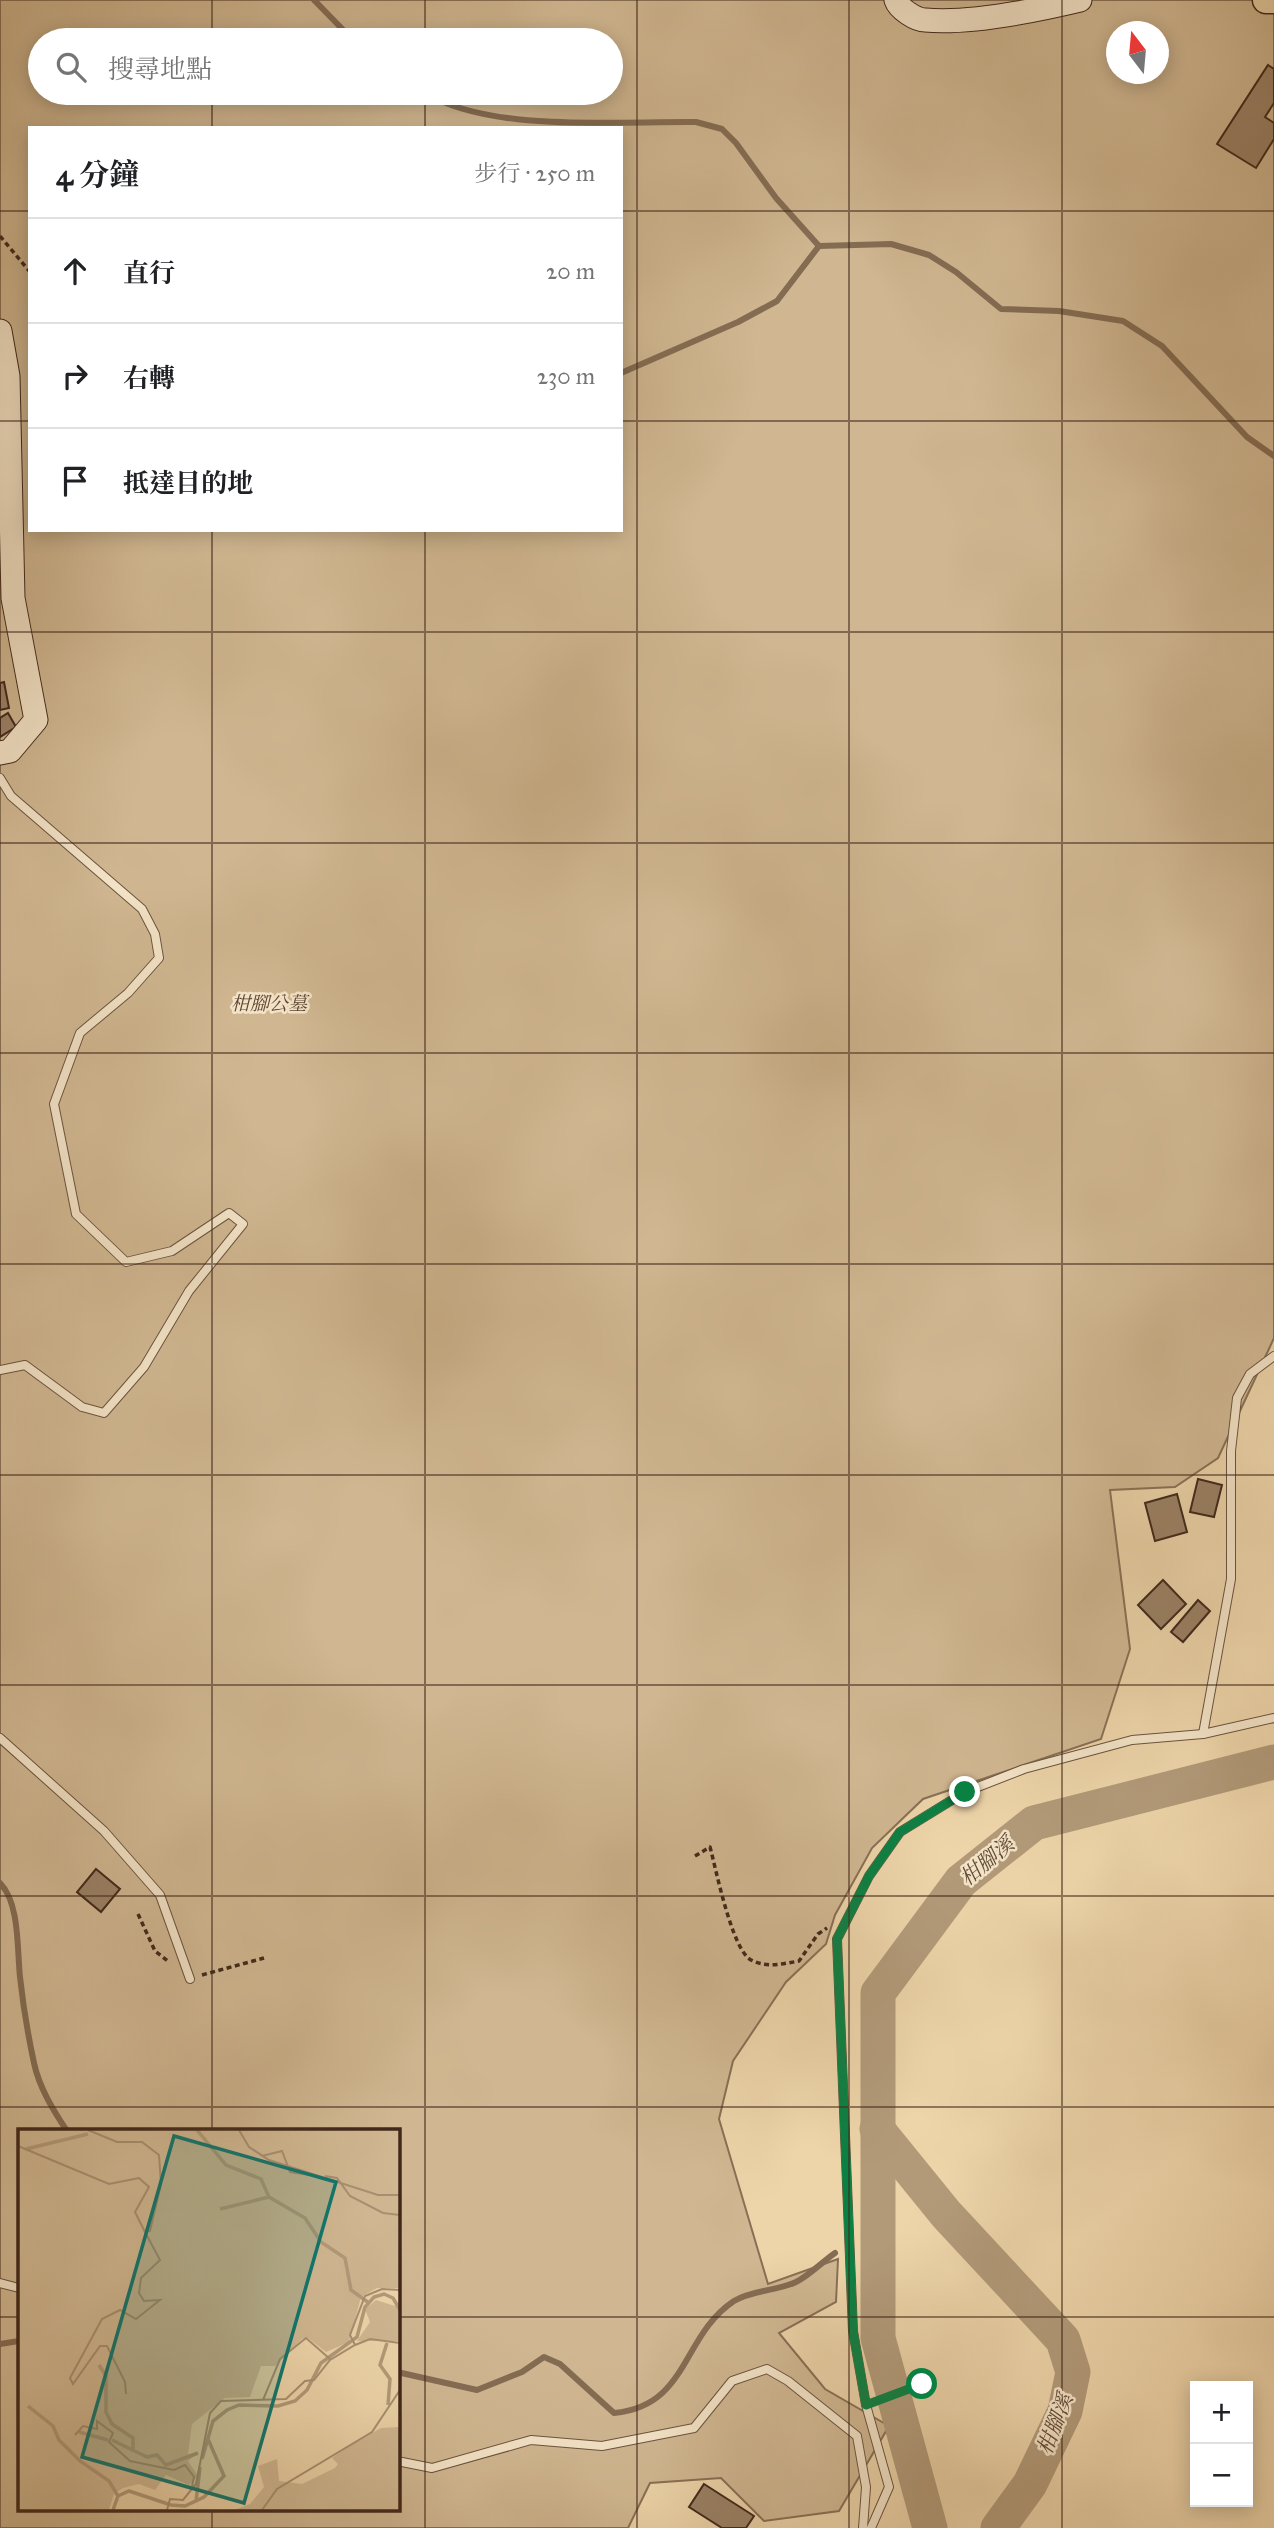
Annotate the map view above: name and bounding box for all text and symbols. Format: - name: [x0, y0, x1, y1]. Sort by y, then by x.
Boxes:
- north arrow: [1106, 21, 1169, 84]
- search box: [28, 28, 623, 105]
- icon: search: [52, 48, 90, 86]
- text: 搜尋地點: [108, 53, 212, 85]
- text: 4 分鐘: [56, 157, 139, 193]
- text: 步行 · 250 m: [475, 159, 595, 187]
- icon: ahead: [56, 252, 94, 290]
- text: 直行: [123, 257, 175, 289]
- text: 20 m: [546, 257, 595, 285]
- icon: right: [56, 357, 94, 395]
- text: 右轉: [123, 362, 175, 394]
- text: 230 m: [537, 362, 595, 390]
- icon: arrive: [56, 462, 94, 500]
- text: 抵達目的地: [123, 467, 253, 499]
- park label: 柑腳公墓: [231, 992, 310, 1015]
- route end: [949, 1776, 980, 1807]
- water label: 柑腳溪: [955, 1830, 1021, 1891]
- inset map: [18, 2129, 399, 2510]
- route start: [906, 2368, 937, 2399]
- map controls: [1190, 2381, 1253, 2507]
- button: +: [1190, 2381, 1253, 2444]
- water label: 柑腳溪: [1032, 2388, 1079, 2458]
- button: −: [1190, 2444, 1253, 2507]

